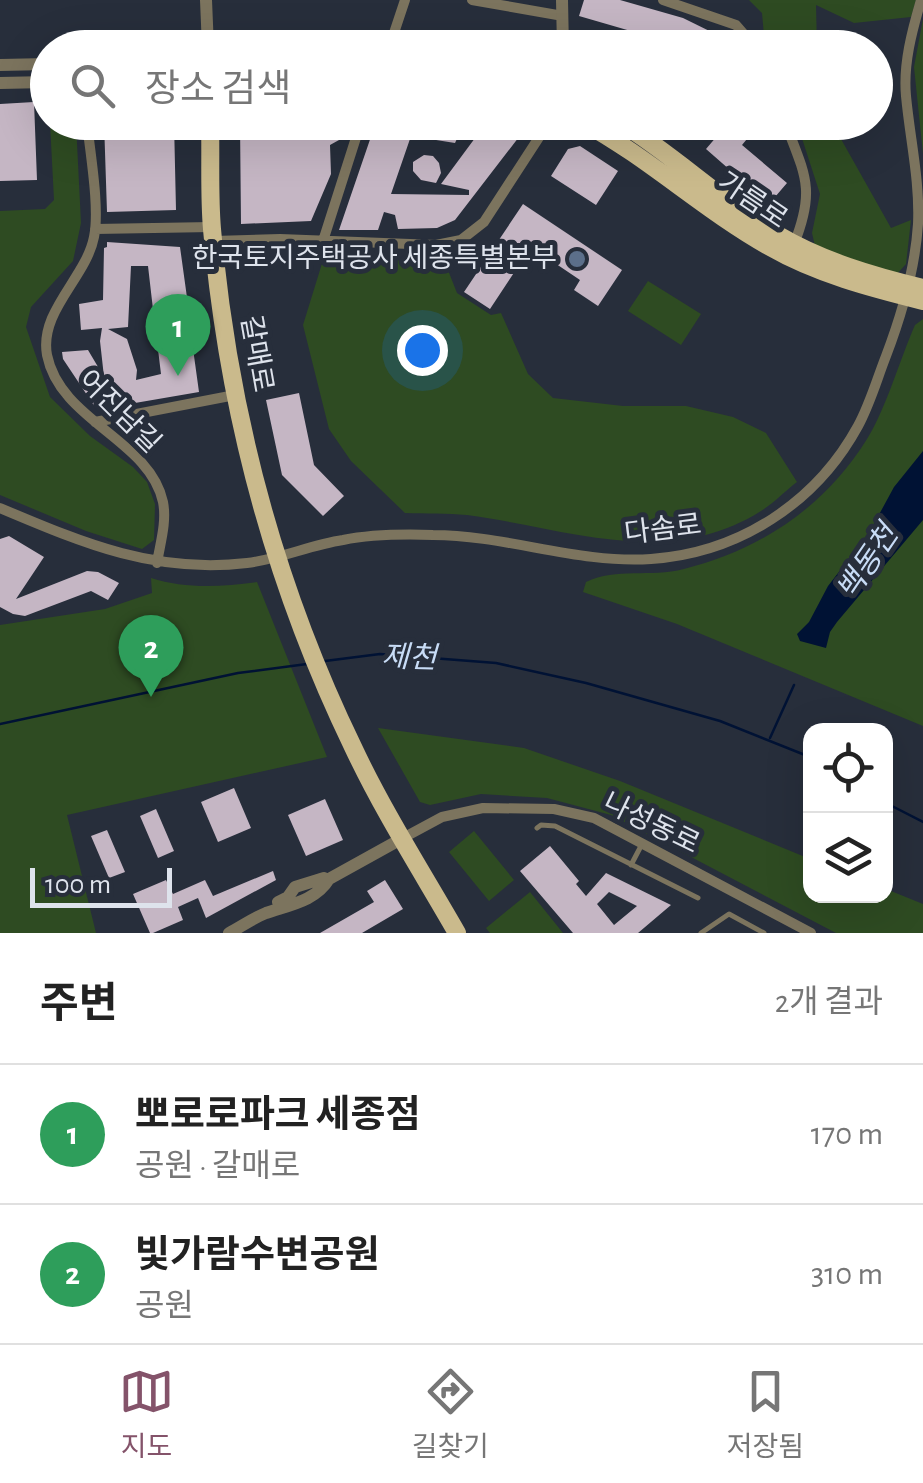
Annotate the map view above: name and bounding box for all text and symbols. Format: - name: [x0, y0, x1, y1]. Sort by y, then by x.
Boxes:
- search box: [30, 30, 893, 140]
- icon: search: [65, 58, 120, 113]
- text: 장소 검색: [145, 71, 291, 109]
- street label: 가름로: [712, 166, 793, 234]
- place label: 한국토지주택공사 세종특별본부: [192, 243, 557, 273]
- marker: 한국토지주택공사 세종특별본부: [566, 248, 588, 270]
- pin: 1: [146, 294, 210, 376]
- street label: 갈매로: [236, 313, 278, 394]
- your location: [397, 325, 448, 376]
- street label: 어진남길: [73, 364, 167, 458]
- street label: 다솜로: [623, 509, 703, 549]
- water label: 백동천: [832, 517, 905, 606]
- pin: 2: [118, 614, 184, 697]
- water label: 제천: [381, 641, 441, 674]
- map controls: [803, 723, 893, 903]
- button: locate: [803, 723, 893, 813]
- street label: 나성동로: [599, 787, 704, 859]
- button: layers: [803, 813, 893, 903]
- scale bar: [30, 863, 172, 908]
- text: 100 m: [45, 871, 111, 899]
- text: 주변: [40, 983, 117, 1025]
- text: 2개 결과: [775, 986, 883, 1018]
- text: 뽀로로파크 세종점: [135, 1097, 420, 1135]
- text: 1: [67, 1118, 78, 1150]
- text: 170 m: [811, 1118, 883, 1150]
- text: 공원 · 갈매로: [135, 1150, 300, 1182]
- text: 빛가람수변공원: [135, 1237, 380, 1275]
- text: 2: [65, 1258, 80, 1290]
- text: 310 m: [811, 1258, 883, 1290]
- text: 공원: [135, 1290, 194, 1322]
- tab: 지도: [119, 1364, 174, 1465]
- tab: 길찾기: [412, 1364, 489, 1465]
- tab: 저장됨: [727, 1364, 804, 1465]

